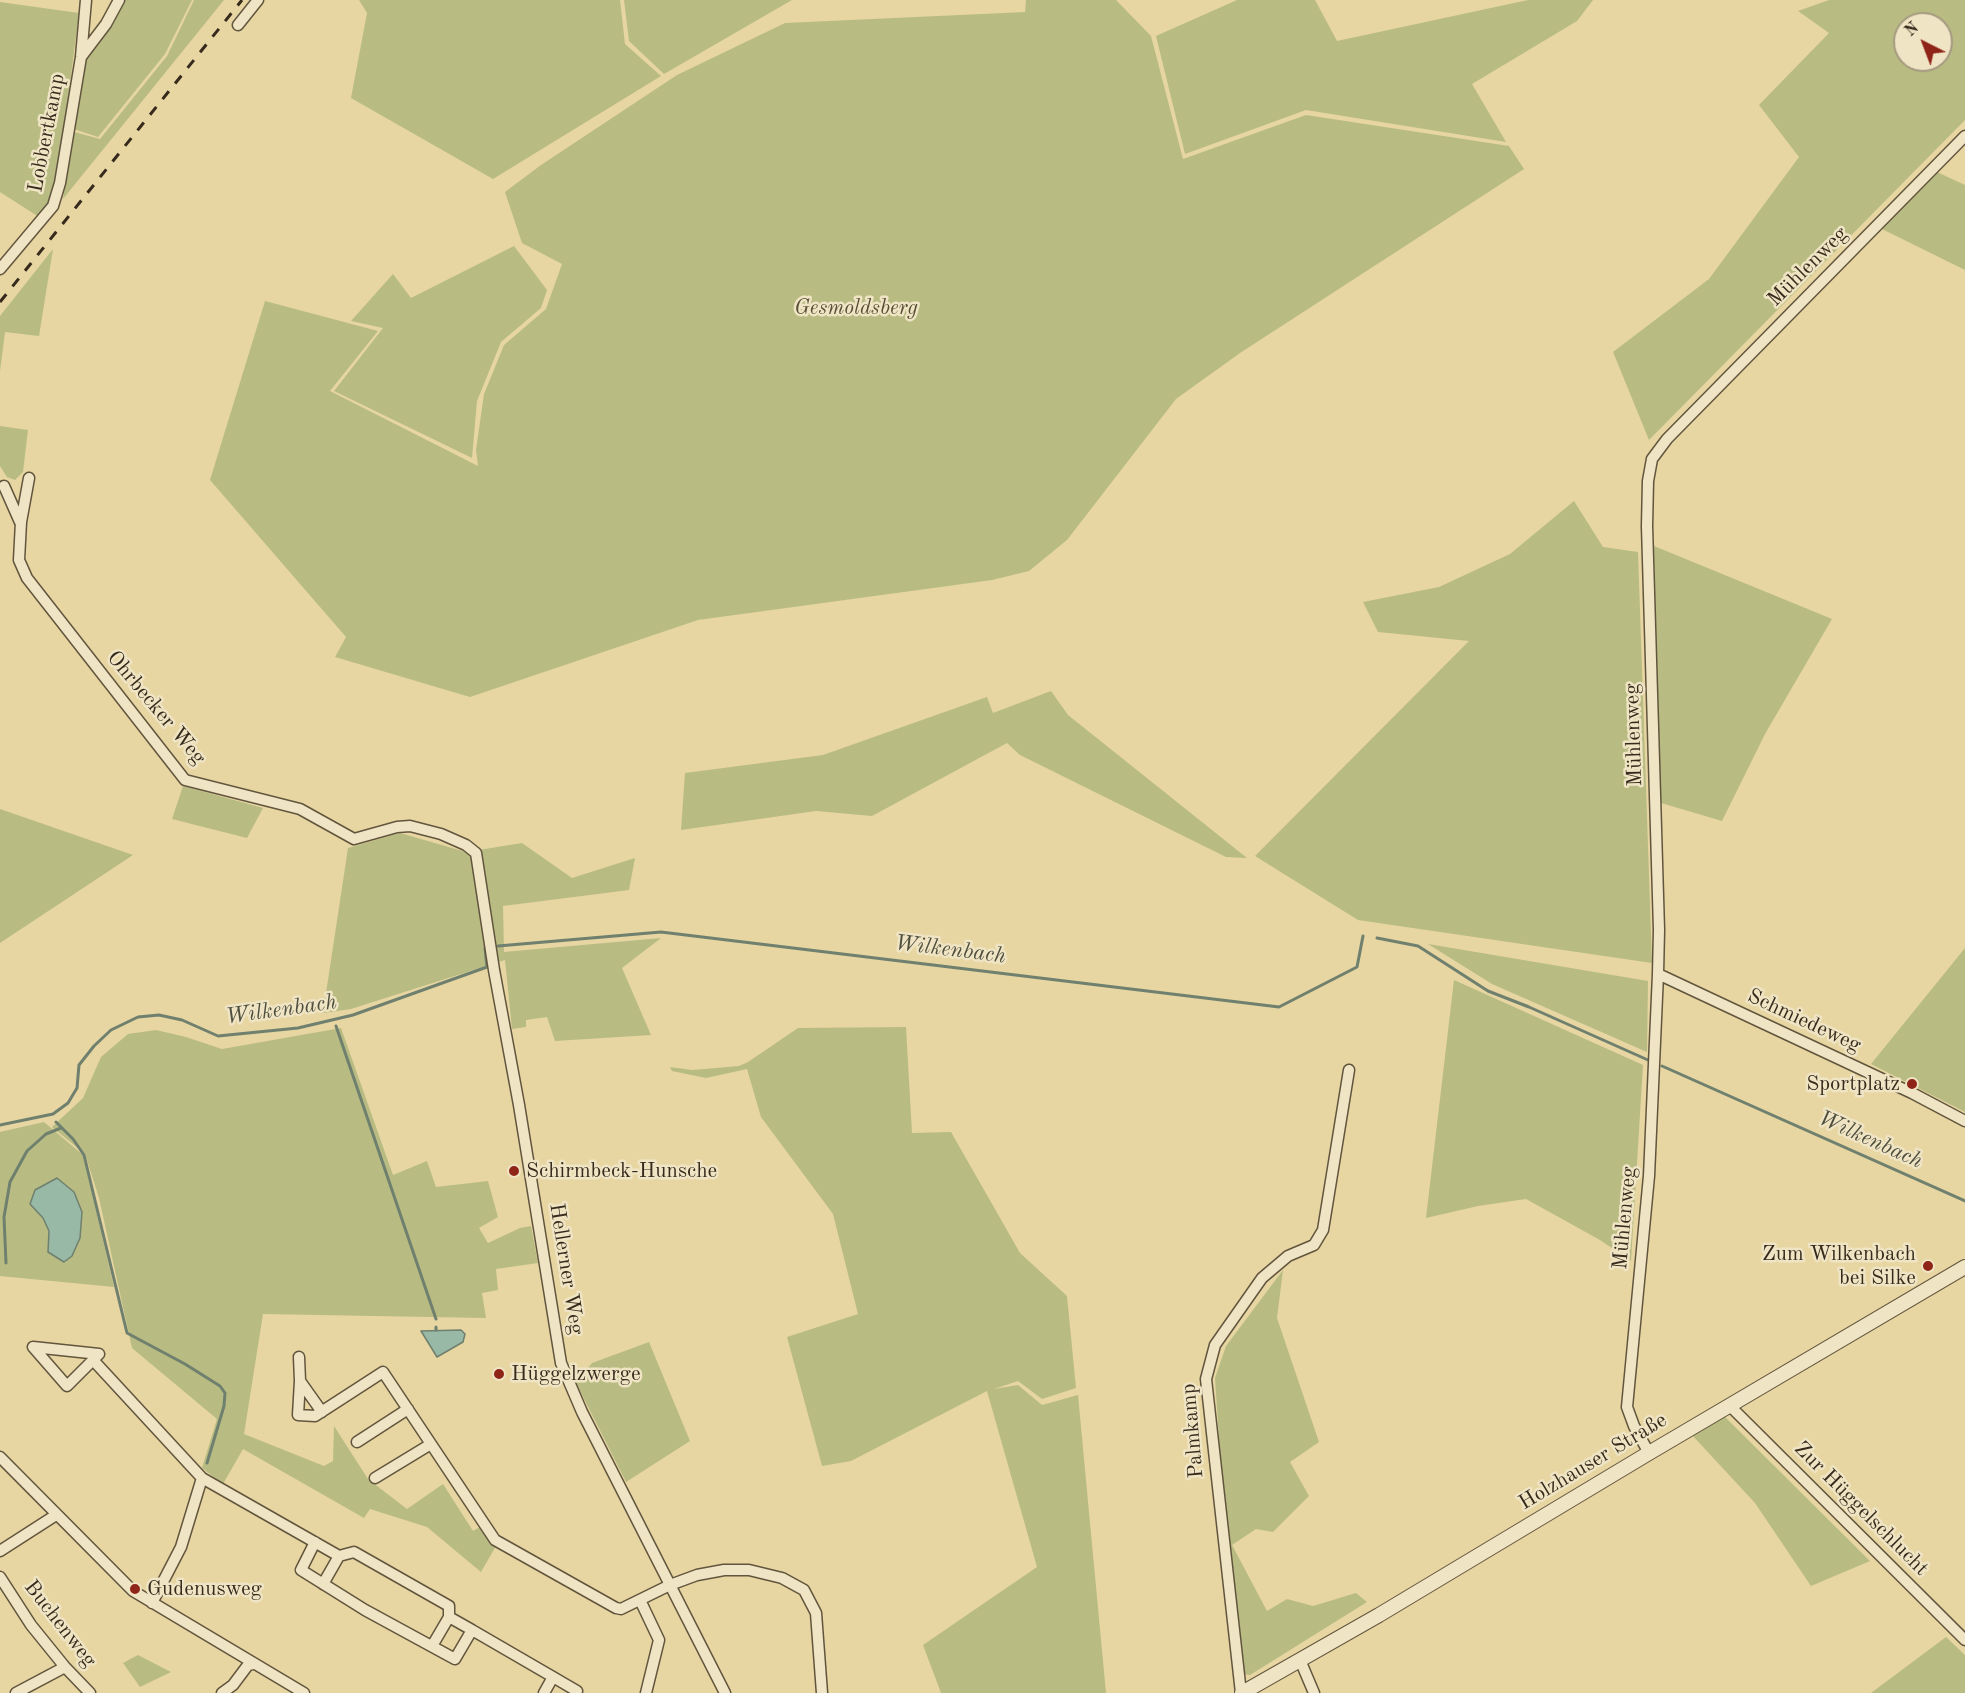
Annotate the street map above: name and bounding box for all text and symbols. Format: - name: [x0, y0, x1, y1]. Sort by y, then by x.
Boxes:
- north arrow: [1893, 12, 1953, 72]
- text: N: [1902, 20, 1922, 40]
- street label: Lobbertkamp: [23, 71, 71, 195]
- street label: Mühlenweg: [1763, 222, 1853, 312]
- park label: Gesmoldsberg: [794, 295, 918, 321]
- street label: Ohrbecker Weg: [101, 646, 211, 770]
- street label: Mühlenweg: [1620, 683, 1648, 787]
- water label: Wilkenbach: [893, 930, 1007, 970]
- street label: Schmiedeweg: [1743, 984, 1865, 1058]
- water label: Wilkenbach: [224, 989, 338, 1031]
- place label: Sportplatz: [1806, 1071, 1900, 1097]
- marker: Sportplatz: [1905, 1077, 1919, 1091]
- water label: Wilkenbach: [1813, 1105, 1927, 1175]
- place label: Schirmbeck-Hunsche: [526, 1158, 717, 1184]
- marker: Schirmbeck-Hunsche: [507, 1164, 521, 1178]
- street label: Mühlenweg: [1608, 1166, 1642, 1270]
- street label: Hellerner Weg: [543, 1201, 589, 1337]
- place label: Zum Wilkenbach bei Silke: [1762, 1241, 1916, 1291]
- marker: Zum Wilkenbach bei Silke: [1921, 1259, 1935, 1273]
- place label: Hüggelzwerge: [511, 1361, 641, 1387]
- marker: Hüggelzwerge: [492, 1367, 506, 1381]
- street label: Palmkamp: [1176, 1383, 1210, 1479]
- street label: Holzhauser Straße: [1514, 1408, 1672, 1516]
- street label: Zur Hüggelschlucht: [1789, 1437, 1933, 1581]
- street label: Buchenweg: [18, 1575, 102, 1673]
- place label: Gudenusweg: [147, 1576, 262, 1602]
- marker: Gudenusweg: [128, 1582, 142, 1596]

